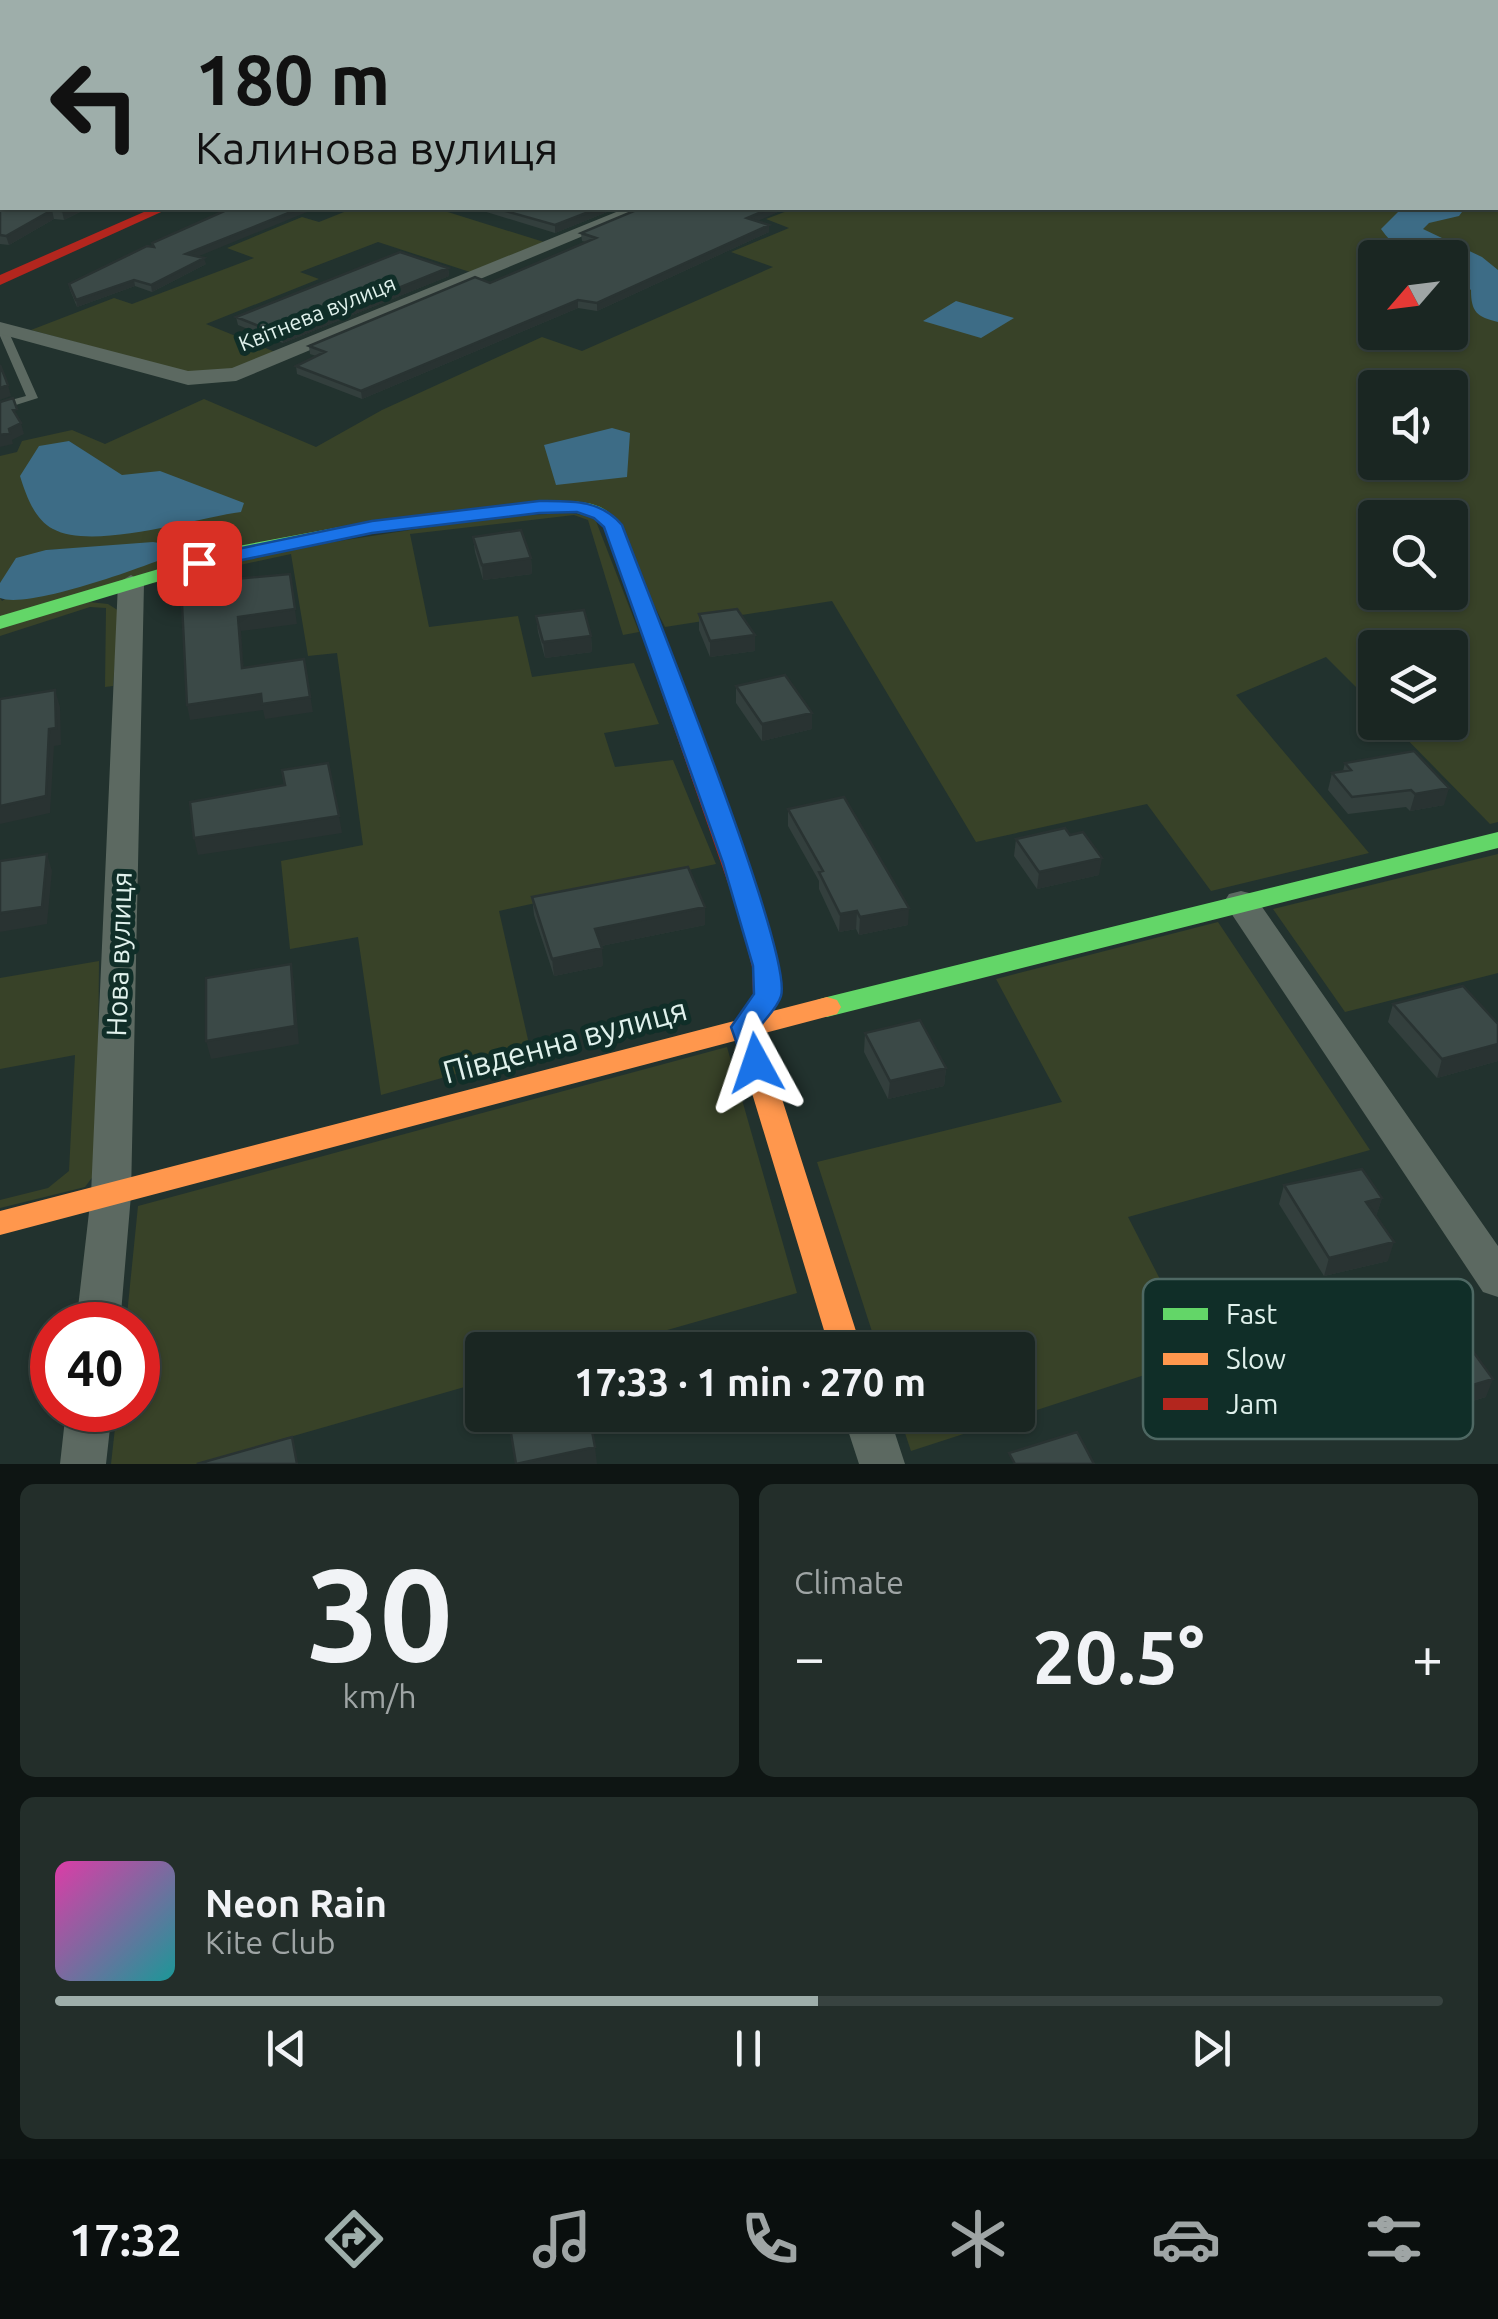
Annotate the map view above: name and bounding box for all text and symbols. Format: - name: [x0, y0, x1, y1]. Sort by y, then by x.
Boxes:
- icon: left: [30, 40, 160, 170]
- text: 180 m: [195, 40, 390, 118]
- text: Калинова вулиця: [195, 122, 558, 173]
- north arrow: [1358, 240, 1468, 350]
- map controls: [1358, 240, 1468, 740]
- street label: Квітнева вулиця: [235, 270, 399, 355]
- button: sound: [1358, 370, 1468, 480]
- button: search: [1358, 500, 1468, 610]
- pin: [157, 521, 242, 606]
- icon: arrive: [172, 536, 227, 591]
- button: layers: [1358, 630, 1468, 740]
- street label: Нова вулиця: [100, 871, 137, 1037]
- street label: Південна вулиця: [439, 990, 691, 1090]
- position arrow: [704, 1011, 808, 1115]
- legend: [1143, 1279, 1473, 1439]
- text: Fast: [1226, 1298, 1277, 1329]
- speed limit sign: 40: [30, 1302, 160, 1432]
- text: Slow: [1226, 1343, 1286, 1374]
- text: 17:33 · 1 min · 270 m: [574, 1361, 926, 1403]
- text: Jam: [1226, 1388, 1278, 1419]
- text: 30: [306, 1540, 453, 1686]
- text: Climate: [794, 1564, 904, 1600]
- text: 20.5°: [1033, 1614, 1204, 1698]
- text: −: [794, 1626, 825, 1687]
- text: +: [1412, 1626, 1443, 1687]
- text: km/h: [343, 1678, 416, 1714]
- text: Neon Rain: [205, 1882, 387, 1924]
- text: Kite Club: [205, 1924, 335, 1960]
- icon: previous: [259, 2021, 314, 2076]
- icon: pause: [721, 2021, 776, 2076]
- icon: next: [1184, 2021, 1239, 2076]
- icon: directions: [319, 2204, 389, 2274]
- icon: music: [527, 2204, 597, 2274]
- icon: phone: [735, 2204, 805, 2274]
- icon: climate: [943, 2204, 1013, 2274]
- icon: car: [1151, 2204, 1221, 2274]
- icon: filters: [1359, 2204, 1429, 2274]
- text: 17:32: [69, 2214, 182, 2265]

